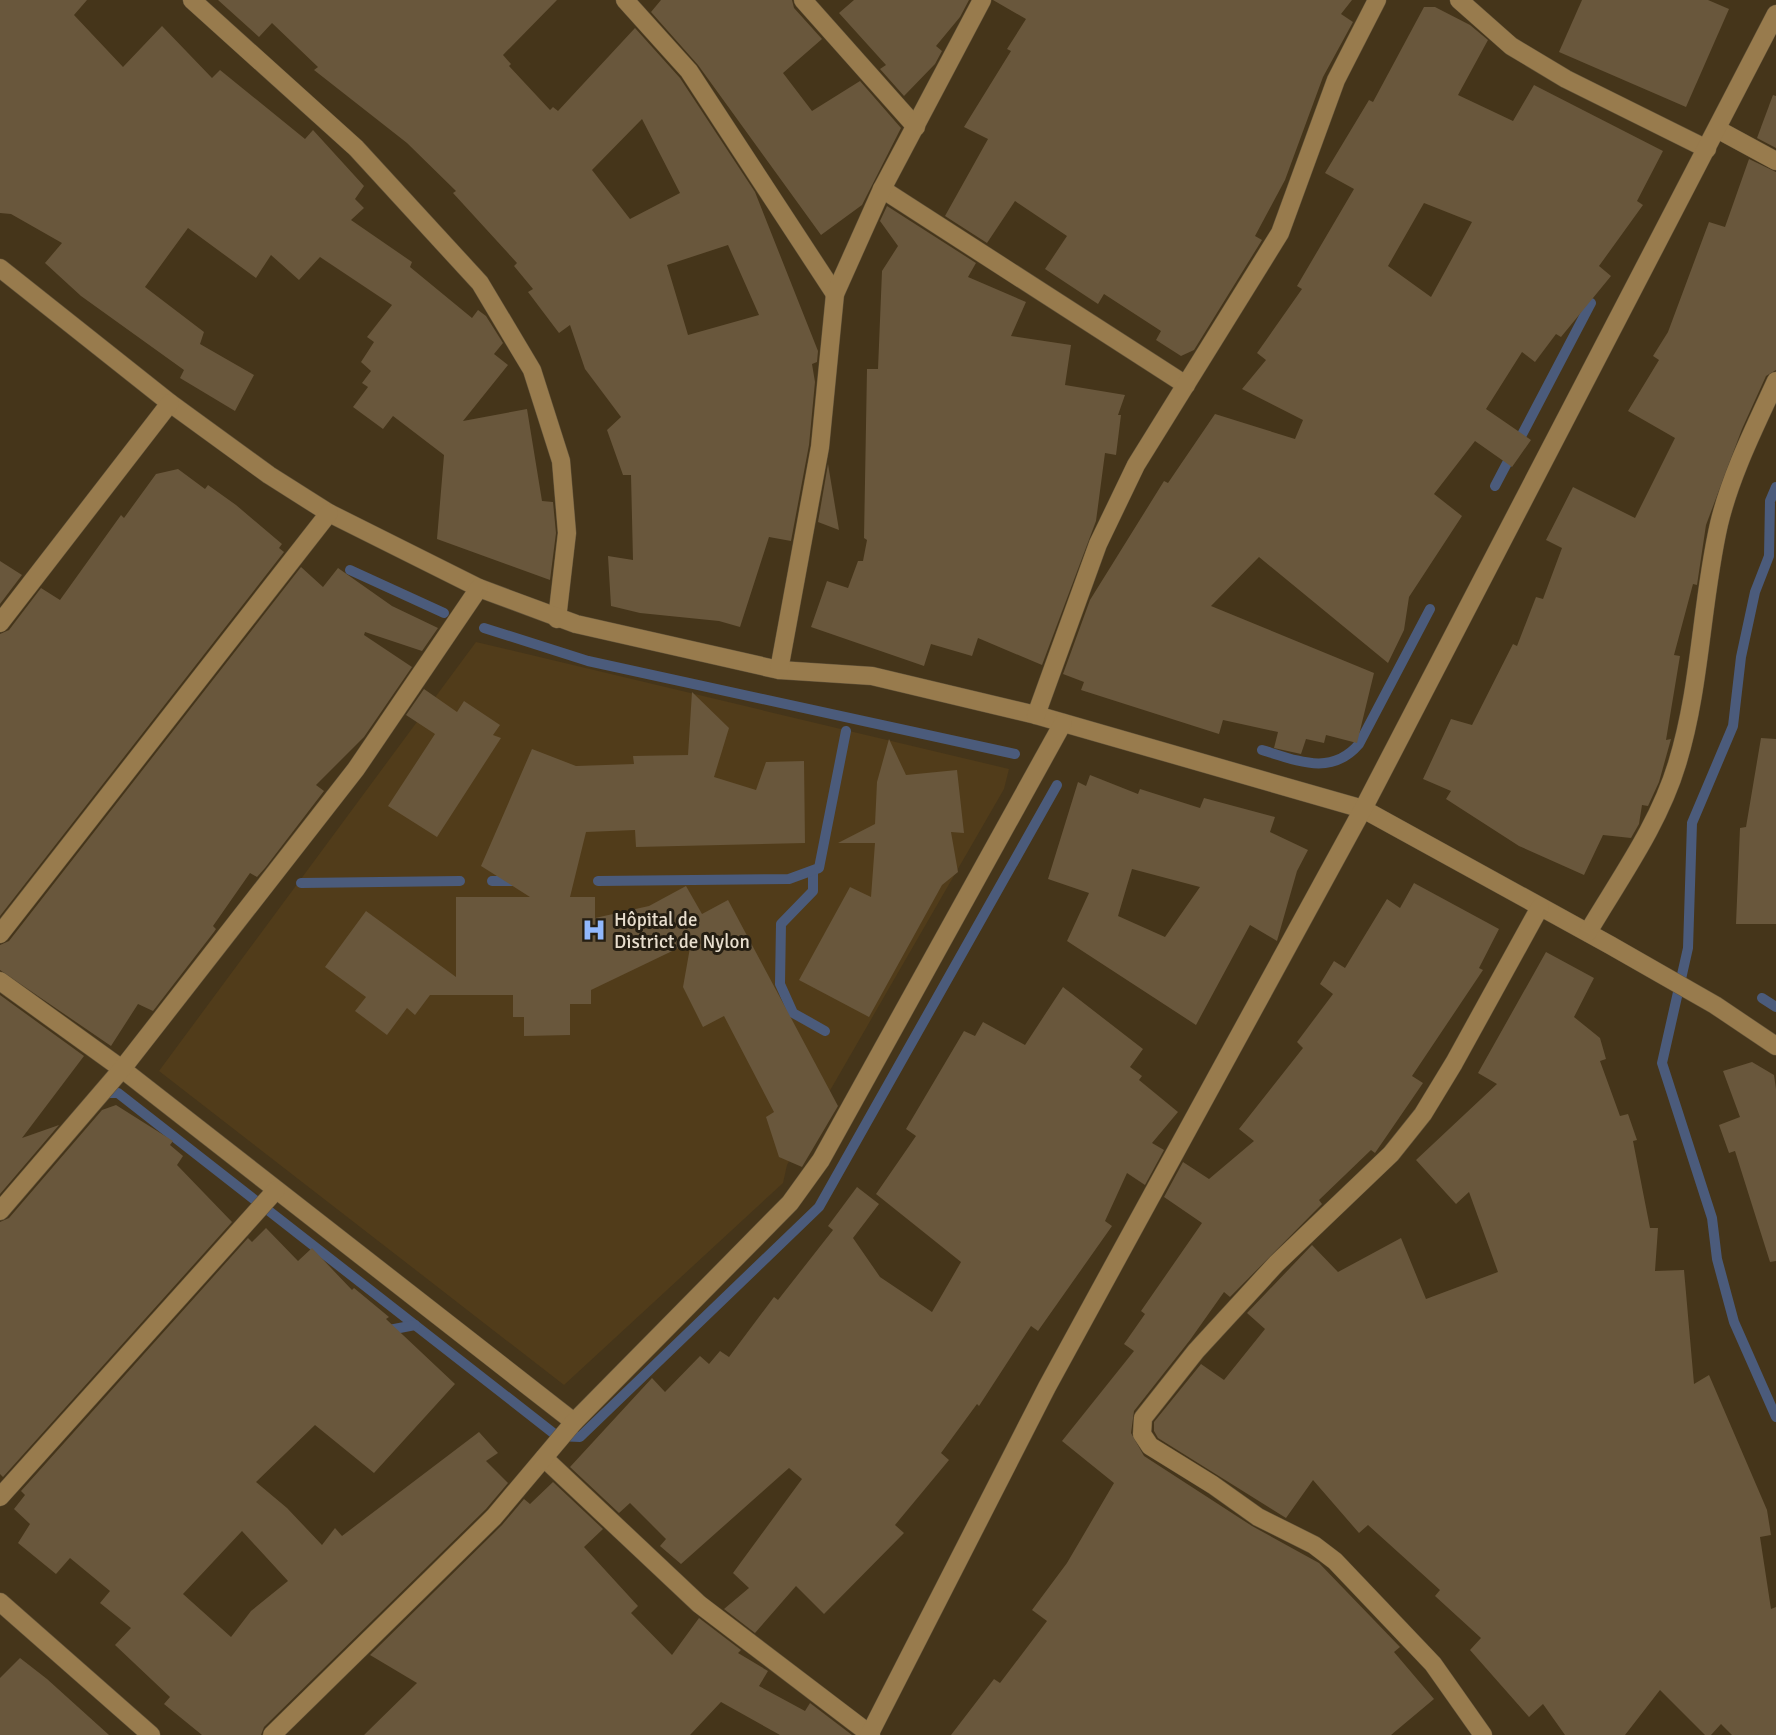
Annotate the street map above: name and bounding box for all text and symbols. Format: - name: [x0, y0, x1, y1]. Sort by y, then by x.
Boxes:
- place label: Hôpital de District de Nylon: [614, 908, 750, 954]
- hospital icon: Hôpital de District de Nylon: [580, 916, 608, 944]

